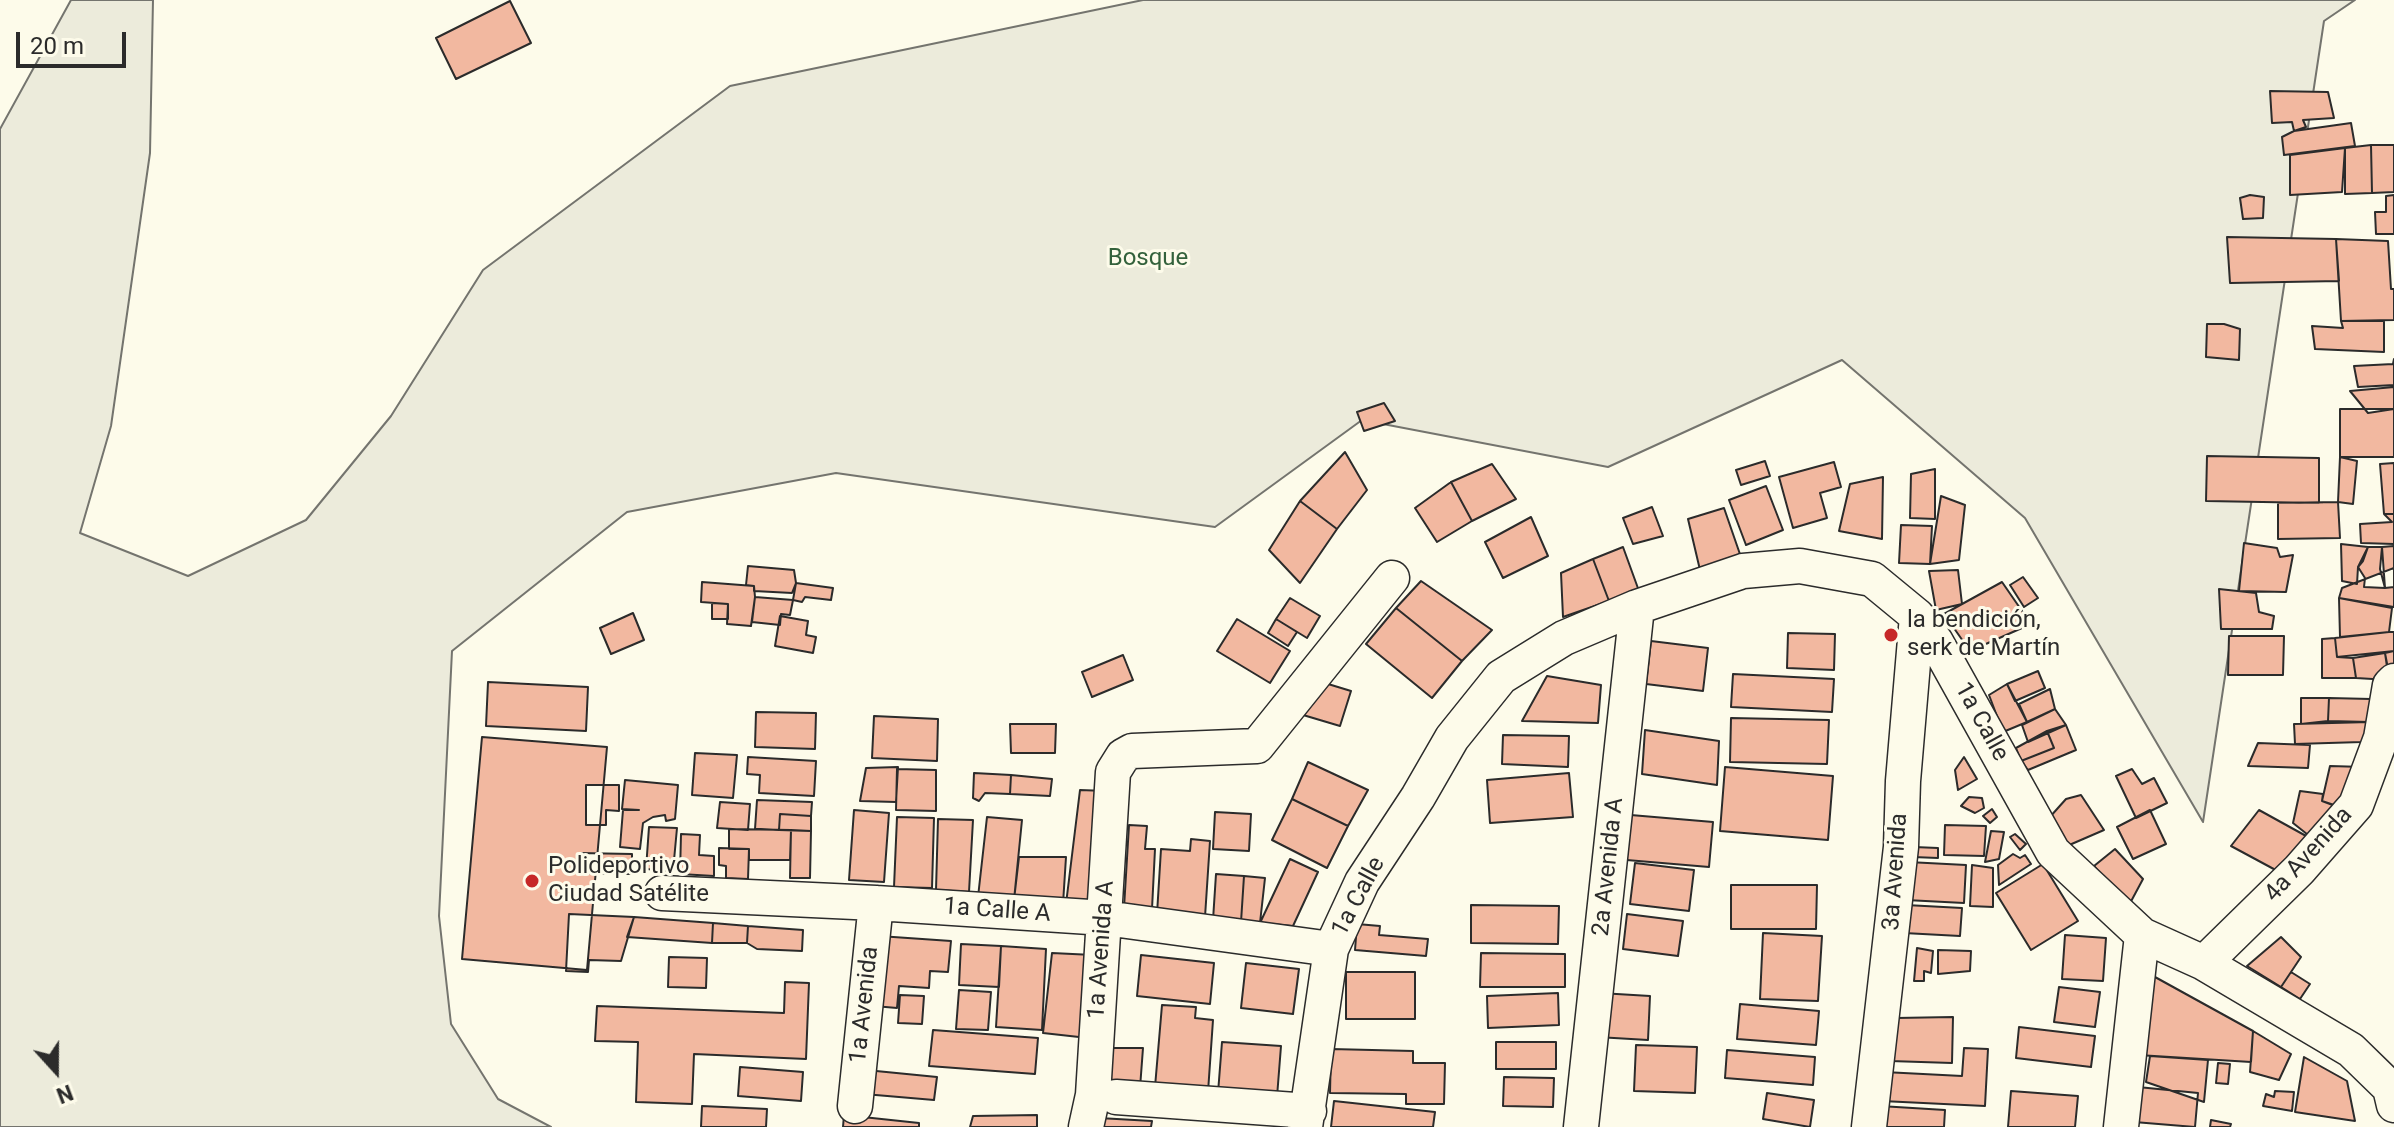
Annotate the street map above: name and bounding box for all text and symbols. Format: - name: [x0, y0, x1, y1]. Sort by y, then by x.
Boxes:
- scale bar: [20, 16, 130, 66]
- text: 20 m: [30, 32, 84, 60]
- park label: Bosque: [1108, 245, 1188, 273]
- place label: la bendición, serk de Martín: [1907, 607, 2060, 663]
- marker: la bendición, serk de Martín: [1882, 626, 1900, 644]
- street label: 1a Calle: [1948, 678, 2014, 766]
- street label: 2a Avenida A: [1587, 796, 1631, 938]
- street label: 4a Avenida: [2259, 802, 2359, 908]
- street label: 3a Avenida: [1878, 812, 1914, 932]
- street label: 1a Calle: [1326, 852, 1392, 942]
- place label: Polideportivo Ciudad Satélite: [548, 853, 709, 909]
- marker: Polideportivo Ciudad Satélite: [523, 872, 541, 890]
- street label: 1a Avenida A: [1083, 880, 1121, 1020]
- street label: 1a Calle A: [943, 893, 1051, 929]
- street label: 1a Avenida: [845, 945, 885, 1065]
- north arrow: [16, 1031, 96, 1111]
- text: N: [53, 1079, 77, 1108]

